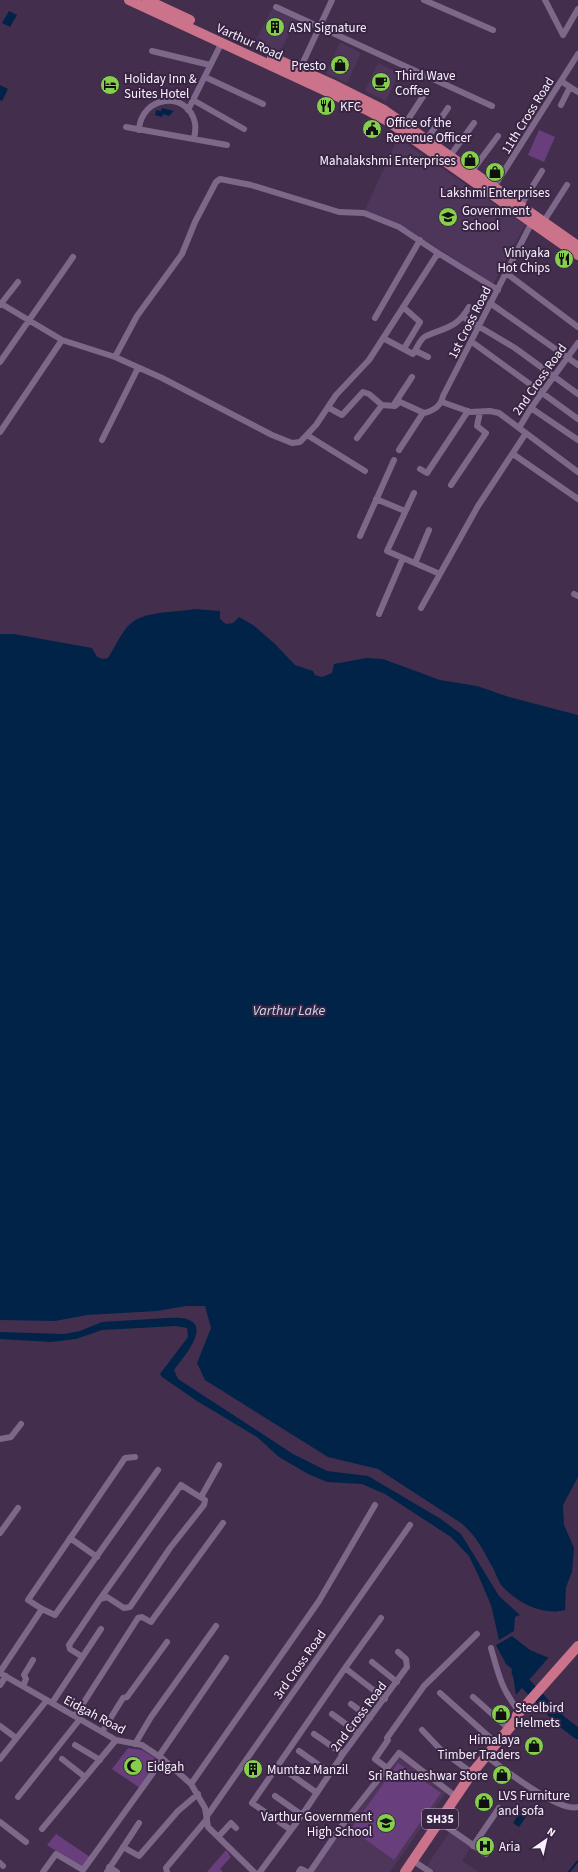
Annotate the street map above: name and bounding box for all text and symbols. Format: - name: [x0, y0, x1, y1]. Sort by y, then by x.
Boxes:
- building icon: ASN Signature: [264, 16, 286, 38]
- street label: Varthur Road: [213, 19, 286, 65]
- place label: ASN Signature: [289, 19, 366, 37]
- shop icon: Presto: [329, 54, 351, 76]
- place label: Presto: [291, 57, 326, 75]
- place label: Third Wave Coffee: [395, 67, 455, 100]
- place label: Holiday Inn & Suites Hotel: [124, 70, 197, 103]
- cafe icon: Third Wave Coffee: [370, 71, 392, 93]
- hotel icon: Holiday Inn & Suites Hotel: [99, 74, 121, 96]
- street label: 11th Cross Road: [497, 74, 559, 157]
- restaurant icon: KFC: [315, 95, 337, 117]
- place label: KFC: [340, 98, 361, 116]
- place label: Office of the Revenue Officer: [386, 114, 472, 147]
- public building icon: Office of the Revenue Officer: [361, 118, 383, 140]
- shop icon: Mahalakshmi Enterprises: [459, 149, 481, 171]
- place label: Mahalakshmi Enterprises: [320, 152, 457, 170]
- shop icon: Lakshmi Enterprises: [484, 161, 506, 183]
- place label: Lakshmi Enterprises: [440, 184, 550, 202]
- place label: Government School: [462, 202, 530, 235]
- school or university icon: Government School: [437, 206, 459, 228]
- place label: Viniyaka Hot Chips: [497, 244, 551, 277]
- restaurant icon: Viniyaka Hot Chips: [553, 248, 575, 270]
- street label: 1st Cross Road: [444, 283, 496, 362]
- street label: 2nd Cross Road: [508, 340, 571, 419]
- water label: Varthur Lake: [253, 1001, 326, 1021]
- street label: 3rd Cross Road: [269, 1626, 330, 1703]
- street label: 2nd Cross Road: [326, 1678, 391, 1755]
- street label: Eidgah Road: [60, 1691, 129, 1739]
- place label: Steelbird Helmets: [515, 1699, 564, 1732]
- shop icon: Steelbird Helmets: [490, 1703, 512, 1725]
- place label: Himalaya Timber Traders: [438, 1731, 521, 1764]
- shop icon: Himalaya Timber Traders: [523, 1735, 545, 1757]
- mosque icon: Eidgah: [122, 1755, 144, 1777]
- place label: Eidgah: [147, 1758, 184, 1776]
- building icon: Mumtaz Manzil: [242, 1758, 264, 1780]
- place label: Mumtaz Manzil: [267, 1761, 348, 1779]
- shop icon: Sri Rathueshwar Store: [491, 1764, 513, 1786]
- place label: Sri Rathueshwar Store: [368, 1767, 488, 1785]
- place label: LVS Furniture and sofa: [498, 1787, 570, 1820]
- shop icon: LVS Furniture and sofa: [473, 1791, 495, 1813]
- place label: Varthur Government High School: [261, 1808, 373, 1841]
- road number: SH35: [422, 1809, 458, 1829]
- school or university icon: Varthur Government High School: [375, 1812, 397, 1834]
- north arrow: [526, 1820, 566, 1860]
- text: N: [544, 1824, 559, 1840]
- hospital icon: Aria: [474, 1835, 496, 1857]
- place label: Aria: [499, 1838, 520, 1856]

